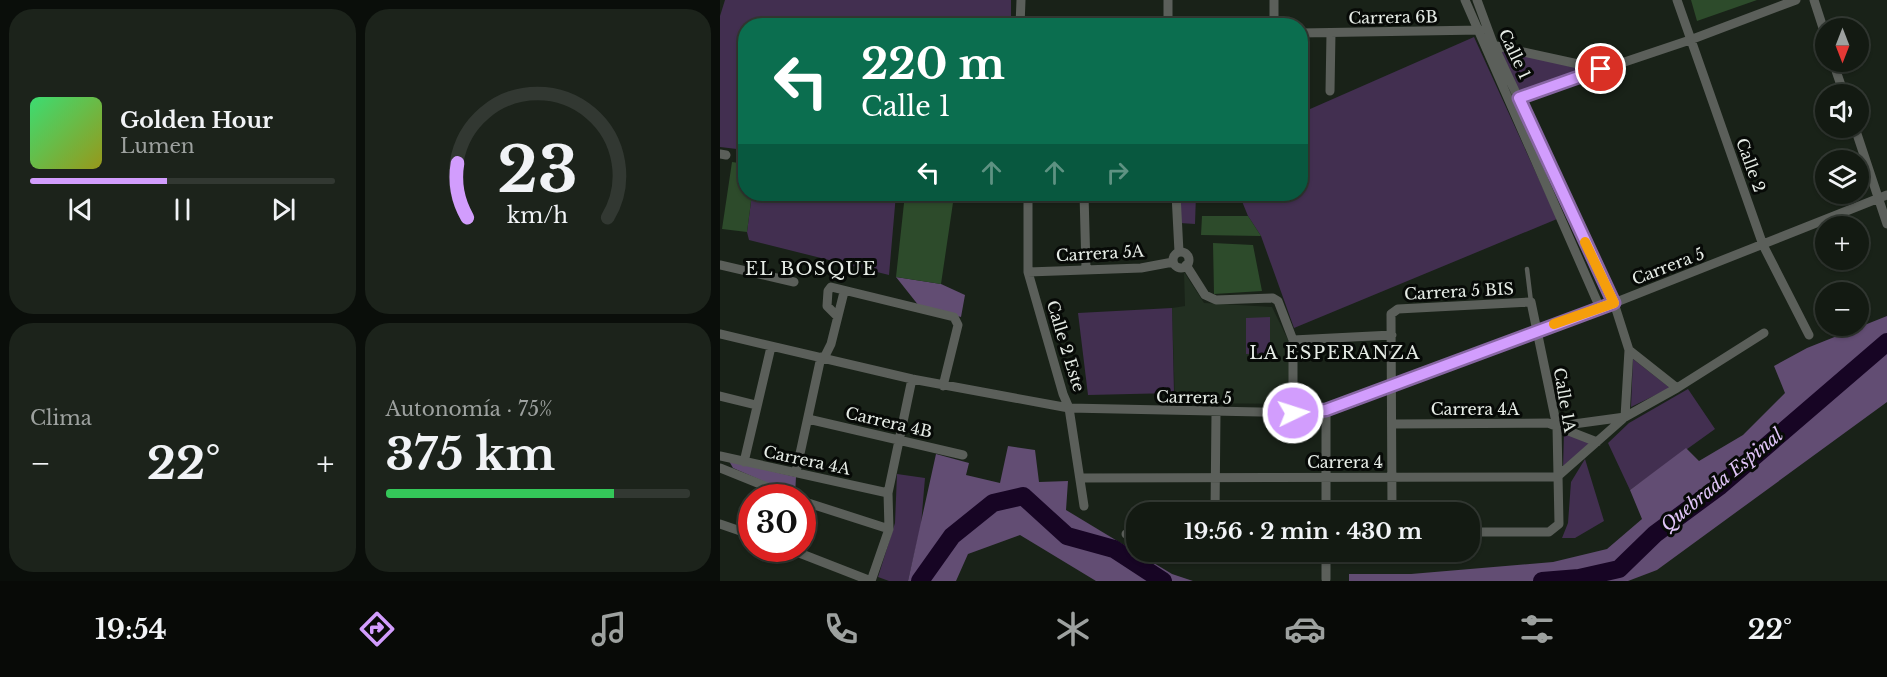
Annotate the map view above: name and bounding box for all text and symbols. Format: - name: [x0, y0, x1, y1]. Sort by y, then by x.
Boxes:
- street label: Carrera 6B: [1348, 6, 1438, 28]
- north arrow: [1815, 18, 1869, 72]
- map controls: [1815, 18, 1869, 336]
- street label: Calle 1: [1495, 26, 1535, 82]
- text: 220 m: [861, 38, 1005, 90]
- icon: left: [762, 42, 840, 120]
- pin: [1575, 43, 1626, 94]
- icon: arrive: [1584, 52, 1617, 85]
- button: sound: [1815, 84, 1869, 138]
- text: Calle 1: [861, 90, 950, 123]
- text: Golden Hour: [120, 107, 273, 134]
- text: 23: [498, 132, 578, 210]
- text: Lumen: [120, 134, 195, 158]
- street label: Calle 2: [1732, 135, 1770, 195]
- button: layers: [1815, 150, 1869, 204]
- icon: left: [912, 156, 945, 189]
- icon: ahead: [975, 156, 1008, 189]
- icon: ahead: [1038, 156, 1071, 189]
- icon: right: [1101, 156, 1134, 189]
- icon: previous: [64, 193, 97, 226]
- icon: pause: [166, 193, 199, 226]
- icon: next: [267, 193, 300, 226]
- text: km/h: [507, 203, 568, 230]
- button: +: [1815, 216, 1869, 270]
- street label: Carrera 5A: [1055, 241, 1145, 265]
- street label: Carrera 5: [1629, 243, 1707, 289]
- district label: EL BOSQUE: [745, 258, 877, 280]
- street label: Carrera 5 BIS: [1404, 278, 1514, 304]
- button: −: [1815, 282, 1869, 336]
- street label: Calle 2 Este: [1043, 298, 1089, 394]
- district label: LA ESPERANZA: [1249, 342, 1421, 364]
- street label: Calle 1A: [1549, 366, 1581, 435]
- position arrow: [1261, 381, 1325, 445]
- street label: Carrera 5: [1156, 386, 1232, 408]
- text: Autonomía · 75%: [386, 397, 552, 421]
- street label: Carrera 4A: [1431, 399, 1520, 419]
- street label: Carrera 4B: [844, 402, 934, 442]
- text: Clima: [30, 406, 92, 430]
- water label: Quebrada Espinal: [1656, 424, 1788, 536]
- text: 375 km: [386, 426, 555, 482]
- text: 22°: [147, 435, 220, 491]
- street label: Carrera 4A: [762, 441, 853, 479]
- text: −: [30, 443, 51, 484]
- text: +: [316, 443, 335, 484]
- street label: Carrera 4: [1307, 452, 1383, 472]
- speed limit sign: 30: [738, 484, 816, 562]
- text: 19:56 · 2 min · 430 m: [1184, 518, 1422, 545]
- icon: directions: [356, 608, 398, 650]
- icon: music: [588, 608, 630, 650]
- icon: phone: [820, 608, 862, 650]
- icon: climate: [1052, 608, 1094, 650]
- icon: car: [1284, 608, 1326, 650]
- icon: filters: [1516, 608, 1558, 650]
- text: 19:54: [95, 613, 167, 646]
- text: 22°: [1748, 613, 1792, 646]

